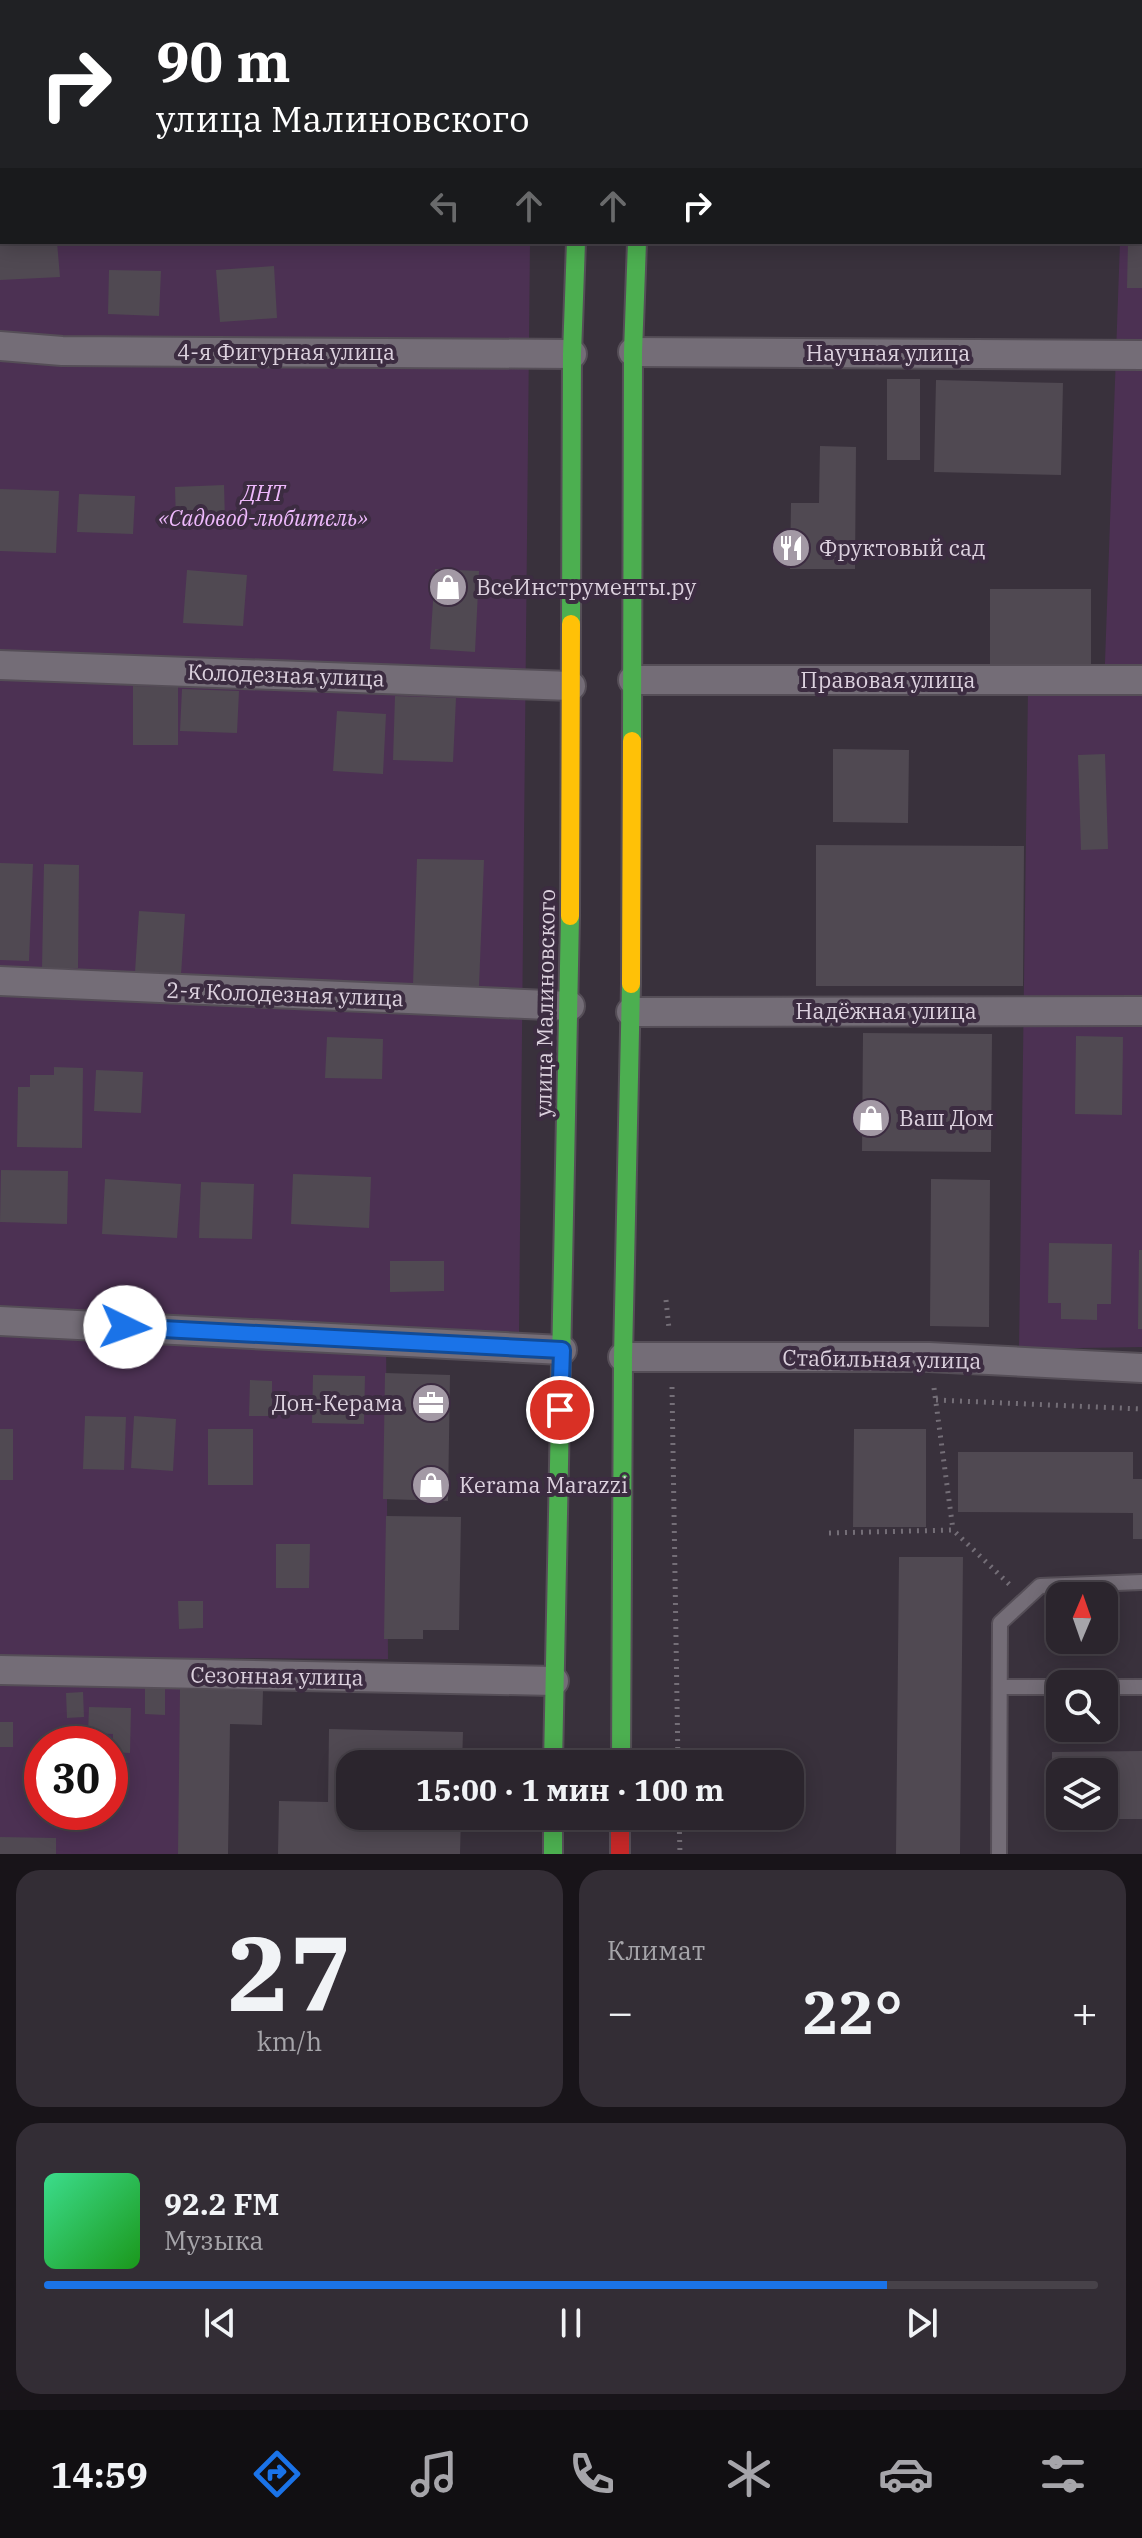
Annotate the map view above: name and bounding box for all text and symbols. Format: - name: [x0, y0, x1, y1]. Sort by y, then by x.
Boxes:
- text: 90 m: [156, 25, 291, 97]
- icon: right: [24, 32, 128, 136]
- text: улица Малиновского: [156, 95, 529, 142]
- icon: left: [423, 184, 467, 228]
- icon: ahead: [507, 184, 551, 228]
- icon: ahead: [591, 184, 635, 228]
- icon: right: [675, 184, 719, 228]
- street label: 4-я Фигурная улица: [177, 337, 395, 366]
- street label: Научная улица: [806, 338, 970, 367]
- park label: ДНТ «Садовод-любитель»: [158, 478, 368, 532]
- restaurant icon: Фруктовый сад: [770, 527, 812, 569]
- place label: Фруктовый сад: [819, 533, 986, 562]
- shop icon: ВсеИнструменты.ру: [427, 566, 469, 608]
- place label: ВсеИнструменты.ру: [476, 572, 696, 601]
- street label: Колодезная улица: [187, 657, 385, 692]
- street label: Правовая улица: [800, 665, 976, 694]
- street label: улица Малиновского: [528, 889, 561, 1117]
- street label: 2-я Колодезная улица: [166, 975, 404, 1012]
- street label: Надёжная улица: [795, 996, 977, 1025]
- shop icon: Ваш Дом: [850, 1097, 892, 1139]
- place label: Ваш Дом: [899, 1103, 994, 1132]
- position arrow: [83, 1285, 167, 1369]
- street label: Стабильная улица: [782, 1342, 982, 1375]
- pin: [526, 1376, 594, 1444]
- office icon: Дон-Керама: [410, 1382, 452, 1424]
- place label: Дон-Керама: [272, 1388, 403, 1417]
- icon: arrive: [538, 1388, 582, 1432]
- shop icon: Kerama Marazzi: [410, 1464, 452, 1506]
- place label: Kerama Marazzi: [459, 1470, 628, 1499]
- north arrow: [1046, 1582, 1118, 1654]
- map controls: [1046, 1582, 1118, 1830]
- street label: Сезонная улица: [190, 1659, 364, 1692]
- button: search: [1046, 1670, 1118, 1742]
- speed limit sign: 30: [24, 1726, 128, 1830]
- button: layers: [1046, 1758, 1118, 1830]
- text: 15:00 · 1 мин · 100 m: [416, 1770, 724, 1809]
- text: 27: [227, 1904, 352, 2040]
- text: Климат: [607, 1933, 705, 1967]
- text: 22°: [802, 1972, 903, 2051]
- text: −: [607, 1983, 633, 2040]
- text: +: [1072, 1983, 1098, 2040]
- text: km/h: [257, 2024, 322, 2058]
- text: 92.2 FM: [164, 2184, 279, 2223]
- text: Музыка: [164, 2223, 264, 2257]
- icon: previous: [198, 2301, 242, 2345]
- icon: pause: [549, 2301, 593, 2345]
- icon: next: [900, 2301, 944, 2345]
- icon: directions: [249, 2446, 305, 2502]
- icon: music: [406, 2446, 462, 2502]
- icon: phone: [564, 2446, 620, 2502]
- icon: climate: [721, 2446, 777, 2502]
- icon: car: [878, 2446, 934, 2502]
- icon: filters: [1035, 2446, 1091, 2502]
- text: 14:59: [51, 2451, 148, 2498]

